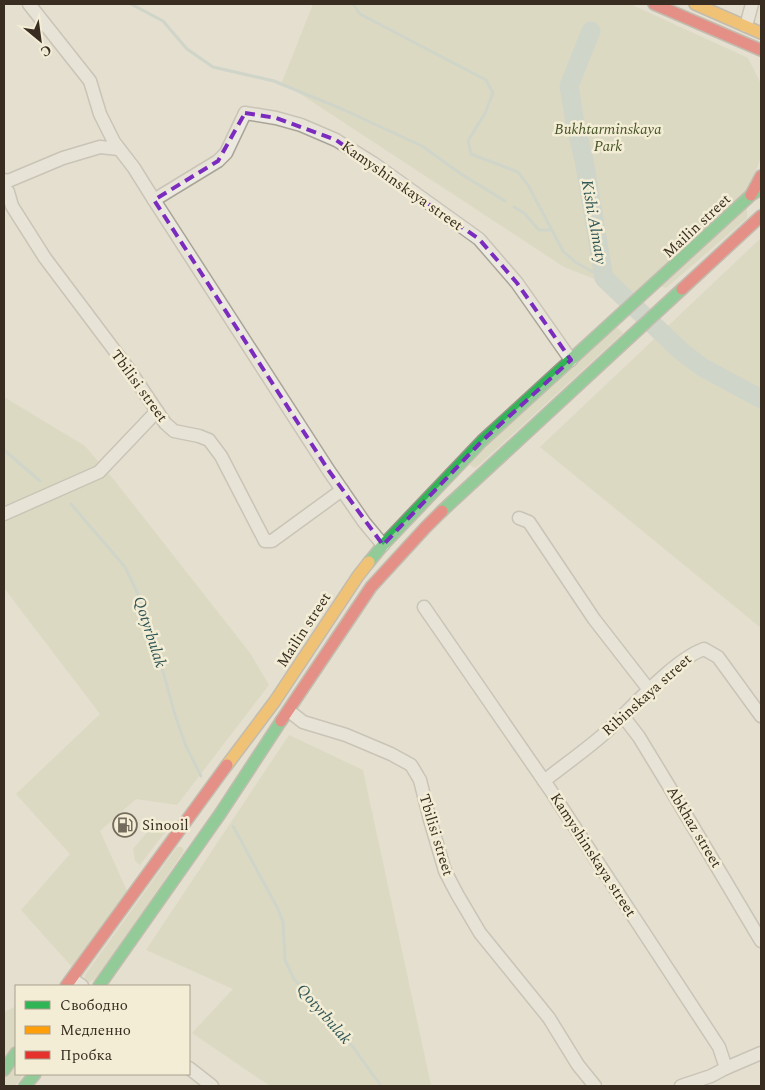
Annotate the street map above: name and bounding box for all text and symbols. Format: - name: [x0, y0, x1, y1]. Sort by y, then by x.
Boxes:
- north arrow: [15, 15, 65, 65]
- text: С: [37, 39, 56, 63]
- park label: Bukhtarminskaya Park: [554, 118, 662, 158]
- street label: Kamyshinskaya street: [336, 135, 468, 237]
- water label: Kіshі Almaty: [575, 178, 613, 266]
- street label: Mailin street: [658, 188, 736, 264]
- street label: Tbilisi street: [105, 345, 173, 427]
- street label: Mailin street: [271, 588, 337, 672]
- water label: Qotyrbulak: [127, 593, 173, 671]
- street label: Ribinskaya street: [597, 648, 697, 742]
- street label: Abkhaz street: [660, 782, 728, 872]
- street label: Kamyshinskaya street: [544, 788, 642, 922]
- street label: Tbilisi street: [413, 791, 459, 879]
- fuel station icon: Sinooil: [112, 812, 138, 838]
- place label: Sinooil: [142, 814, 189, 837]
- water label: Qotyrbulak: [291, 978, 358, 1050]
- legend: [15, 985, 190, 1075]
- text: Свободно: [60, 994, 128, 1017]
- text: Медленно: [60, 1019, 131, 1042]
- text: Пробка: [60, 1044, 113, 1067]

